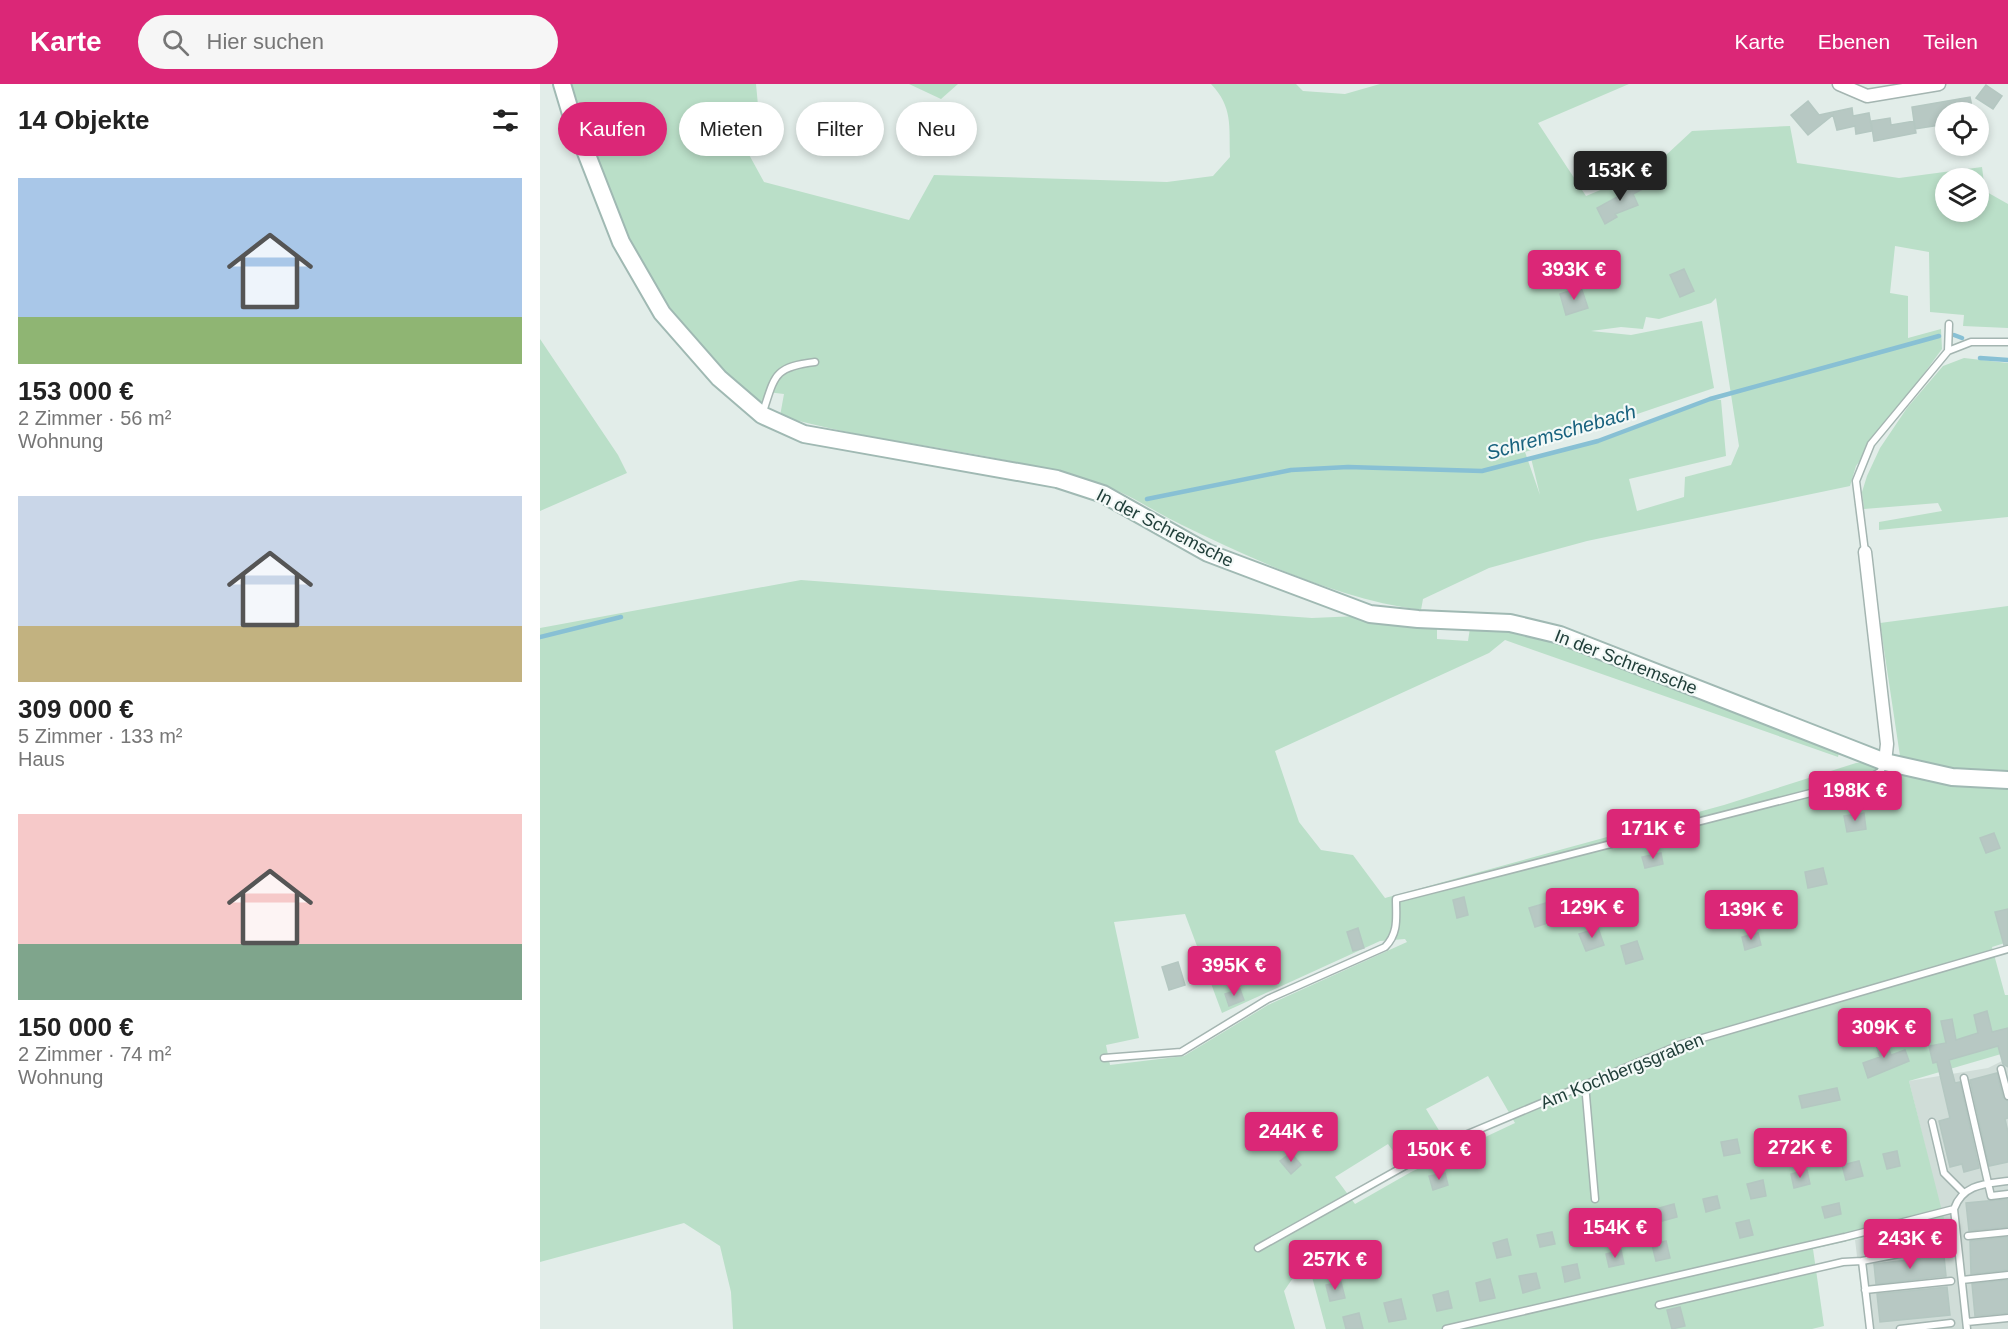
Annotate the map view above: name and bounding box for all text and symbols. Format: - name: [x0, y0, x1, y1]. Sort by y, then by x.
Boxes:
- search box: [138, 15, 558, 69]
- text: Karte: [30, 26, 102, 57]
- icon: search: [159, 26, 192, 59]
- text: Hier suchen: [207, 29, 324, 54]
- text: Karte: [1735, 30, 1785, 53]
- text: Ebenen: [1818, 30, 1890, 53]
- text: Teilen: [1923, 30, 1978, 53]
- chip: Kaufen: [558, 102, 667, 156]
- chip: Mieten: [679, 102, 784, 156]
- chip: Filter: [796, 102, 884, 156]
- chip: Neu: [896, 102, 977, 156]
- map controls: [1935, 102, 1989, 222]
- button: locate: [1935, 102, 1989, 156]
- icon: filters: [489, 104, 522, 137]
- text: 14 Objekte: [18, 105, 150, 135]
- pin: 153K €: [1571, 151, 1669, 202]
- text: 153K €: [1588, 159, 1652, 181]
- button: layers: [1935, 168, 1989, 222]
- icon: home: [216, 217, 324, 325]
- pin: 393K €: [1525, 250, 1623, 301]
- text: 393K €: [1542, 258, 1606, 280]
- text: 153 000 €: [18, 376, 134, 406]
- water label: Schremschebach: [1484, 400, 1638, 464]
- text: 2 Zimmer · 56 m²: [18, 407, 171, 429]
- text: Wohnung: [18, 430, 103, 452]
- street label: In der Schremsche: [1093, 485, 1237, 571]
- icon: home: [216, 535, 324, 643]
- street label: In der Schremsche: [1552, 626, 1700, 698]
- text: 309 000 €: [18, 694, 134, 724]
- text: 5 Zimmer · 133 m²: [18, 725, 182, 747]
- text: Haus: [18, 748, 65, 770]
- pin: 198K €: [1806, 771, 1904, 822]
- text: 198K €: [1823, 779, 1887, 801]
- pin: 171K €: [1604, 809, 1702, 860]
- text: 171K €: [1621, 817, 1685, 839]
- icon: home: [216, 853, 324, 961]
- pin: 129K €: [1543, 888, 1641, 939]
- pin: 139K €: [1702, 890, 1800, 941]
- text: 129K €: [1560, 896, 1624, 918]
- text: 139K €: [1719, 898, 1783, 920]
- pin: 395K €: [1185, 946, 1283, 997]
- text: 395K €: [1202, 954, 1266, 976]
- pin: 309K €: [1835, 1008, 1933, 1059]
- text: 150 000 €: [18, 1012, 134, 1042]
- text: 309K €: [1852, 1016, 1916, 1038]
- street label: Am Kochbergsgraben: [1538, 1029, 1706, 1113]
- text: 2 Zimmer · 74 m²: [18, 1043, 171, 1065]
- text: Wohnung: [18, 1066, 103, 1088]
- pin: 244K €: [1242, 1112, 1340, 1163]
- text: 244K €: [1259, 1120, 1323, 1142]
- pin: 272K €: [1751, 1128, 1849, 1179]
- pin: 150K €: [1390, 1130, 1488, 1181]
- text: 272K €: [1768, 1136, 1832, 1158]
- text: 150K €: [1407, 1138, 1471, 1160]
- pin: 154K €: [1566, 1208, 1664, 1259]
- text: 154K €: [1583, 1216, 1647, 1238]
- pin: 243K €: [1861, 1219, 1959, 1270]
- text: 243K €: [1878, 1227, 1942, 1249]
- pin: 257K €: [1286, 1240, 1384, 1291]
- text: 257K €: [1303, 1248, 1367, 1270]

